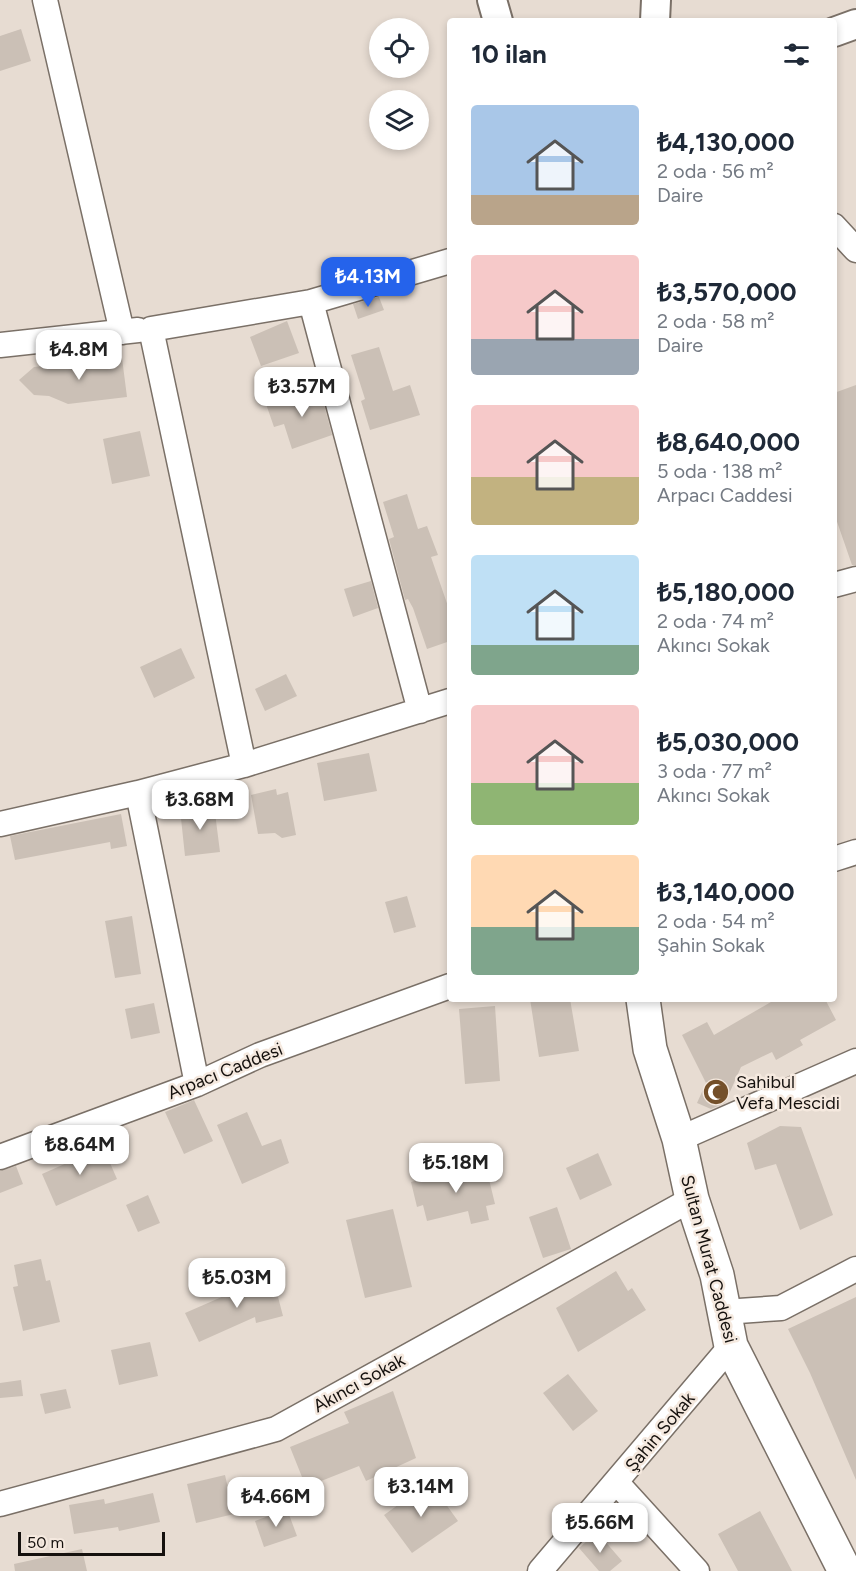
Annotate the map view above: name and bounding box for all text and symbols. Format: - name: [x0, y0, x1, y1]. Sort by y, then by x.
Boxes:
- map controls: [369, 18, 429, 150]
- button: locate: [369, 18, 429, 78]
- text: 10 ilan: [471, 38, 547, 70]
- icon: filters: [780, 38, 813, 71]
- button: layers: [369, 90, 429, 150]
- text: ₺4,130,000: [657, 126, 795, 158]
- icon: home: [519, 129, 591, 201]
- text: 2 oda · 56 m²: [657, 159, 774, 183]
- text: Daire: [657, 183, 703, 207]
- pin: ₺4.13M: [319, 257, 417, 308]
- text: ₺4.13M: [335, 264, 401, 288]
- text: ₺3,570,000: [657, 276, 797, 308]
- icon: home: [519, 279, 591, 351]
- text: 2 oda · 58 m²: [657, 309, 775, 333]
- pin: ₺4.8M: [37, 330, 121, 381]
- text: Daire: [657, 333, 703, 357]
- text: ₺4.8M: [50, 337, 108, 361]
- pin: ₺3.57M: [253, 367, 351, 418]
- text: ₺3.57M: [268, 374, 336, 398]
- text: ₺8,640,000: [657, 426, 800, 458]
- icon: home: [519, 429, 591, 501]
- text: 5 oda · 138 m²: [657, 459, 783, 483]
- text: Arpacı Caddesi: [657, 483, 793, 507]
- text: ₺5,180,000: [657, 576, 795, 608]
- icon: home: [519, 579, 591, 651]
- text: 2 oda · 74 m²: [657, 609, 774, 633]
- text: Akıncı Sokak: [657, 633, 770, 657]
- text: ₺5,030,000: [657, 726, 799, 758]
- icon: home: [519, 729, 591, 801]
- text: 3 oda · 77 m²: [657, 759, 772, 783]
- pin: ₺3.68M: [151, 780, 249, 831]
- text: Akıncı Sokak: [657, 783, 770, 807]
- text: ₺3.68M: [166, 787, 234, 811]
- text: ₺3,140,000: [657, 876, 795, 908]
- icon: home: [519, 879, 591, 951]
- text: 2 oda · 54 m²: [657, 909, 775, 933]
- text: Şahin Sokak: [657, 933, 765, 957]
- street label: Arpacı Caddesi: [164, 1038, 286, 1104]
- place label: Sahibul Vefa Mescidi: [736, 1071, 840, 1114]
- mosque icon: Sahibul Vefa Mescidi: [701, 1077, 731, 1107]
- pin: ₺8.64M: [31, 1125, 129, 1176]
- text: ₺8.64M: [45, 1132, 115, 1156]
- pin: ₺5.18M: [407, 1143, 505, 1194]
- text: ₺5.18M: [423, 1150, 489, 1174]
- street label: Sultan Murat Caddesi: [676, 1173, 742, 1345]
- pin: ₺5.03M: [188, 1258, 286, 1309]
- text: ₺5.03M: [202, 1265, 272, 1289]
- street label: Akıncı Sokak: [309, 1349, 409, 1417]
- street label: Şahin Sokak: [620, 1388, 700, 1476]
- pin: ₺3.14M: [372, 1467, 470, 1518]
- text: ₺3.14M: [388, 1474, 454, 1498]
- pin: ₺4.66M: [227, 1477, 325, 1528]
- text: ₺4.66M: [241, 1484, 311, 1508]
- pin: ₺5.66M: [551, 1503, 649, 1554]
- text: ₺5.66M: [566, 1510, 634, 1534]
- scale bar: [18, 1529, 165, 1556]
- text: 50 m: [27, 1533, 64, 1552]

